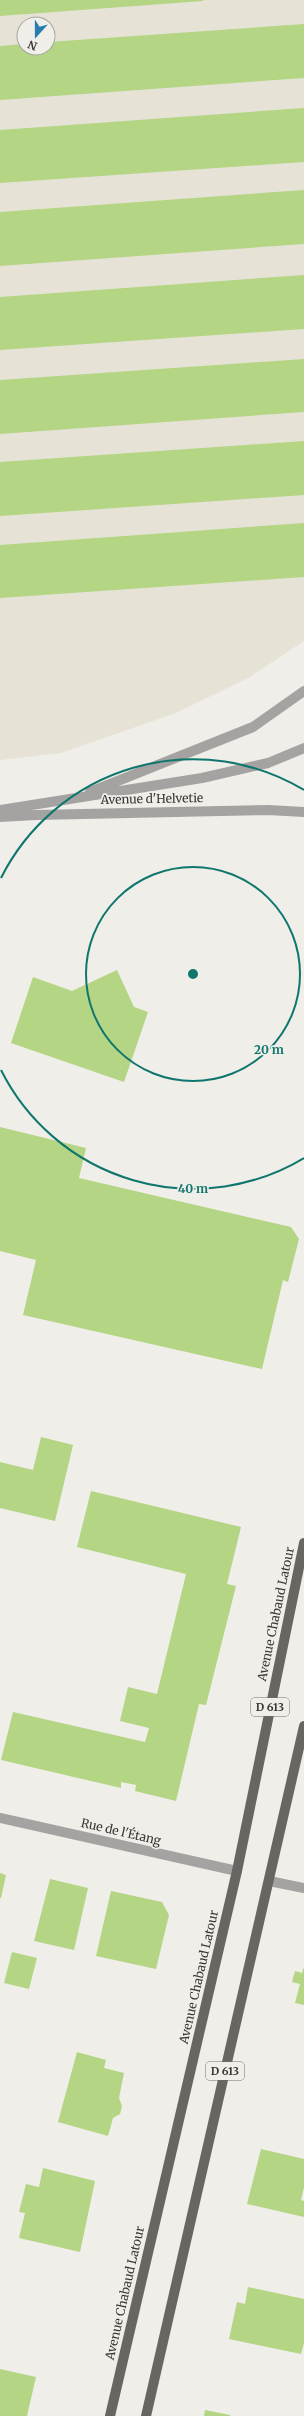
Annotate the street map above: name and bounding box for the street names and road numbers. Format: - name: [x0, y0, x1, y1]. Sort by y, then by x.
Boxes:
- street label: Avenue d'Helvetie: [100, 790, 203, 807]
- street label: Avenue Chabaud Latour: [254, 1545, 297, 1683]
- road number: D 613: [251, 1698, 289, 1716]
- street label: Rue de l'Étang: [80, 1815, 163, 1848]
- street label: Avenue Chabaud Latour: [176, 1908, 221, 2046]
- road number: D 613: [206, 2062, 244, 2080]
- street label: Avenue Chabaud Latour: [102, 2224, 147, 2362]

